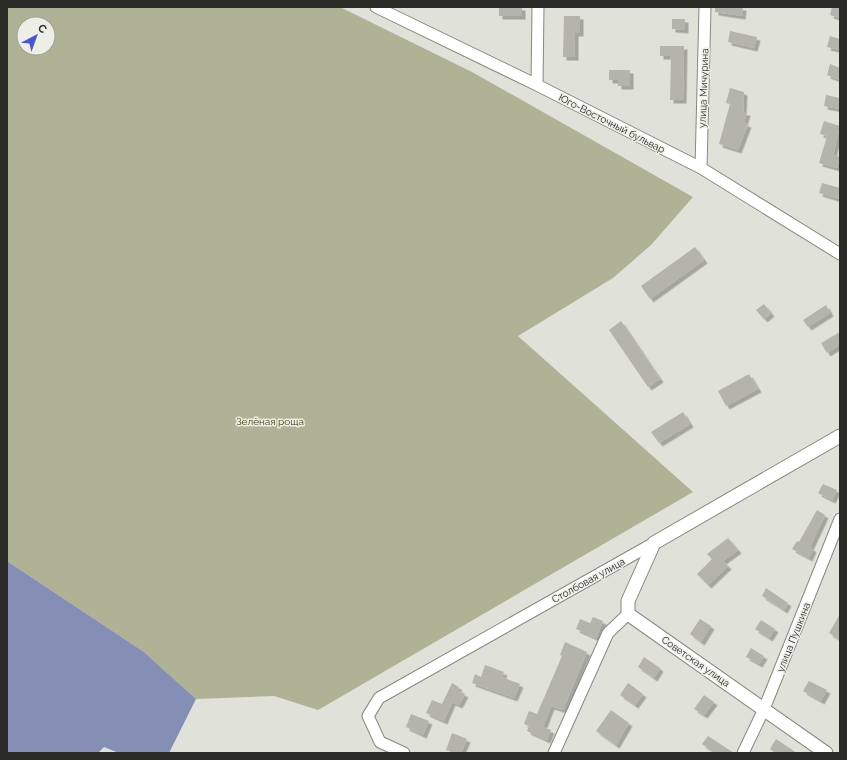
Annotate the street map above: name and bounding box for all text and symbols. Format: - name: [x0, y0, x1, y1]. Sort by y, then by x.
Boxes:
- north arrow: [16, 16, 56, 56]
- text: С: [35, 21, 50, 37]
- street label: улица Мичурина: [697, 48, 710, 128]
- street label: Юго-Восточный бульвар: [557, 92, 667, 155]
- park label: Зелёная роща: [236, 416, 304, 427]
- street label: Столбовая улица: [550, 556, 627, 605]
- street label: улица Пушкина: [775, 601, 812, 673]
- street label: Советская улица: [660, 634, 732, 689]

